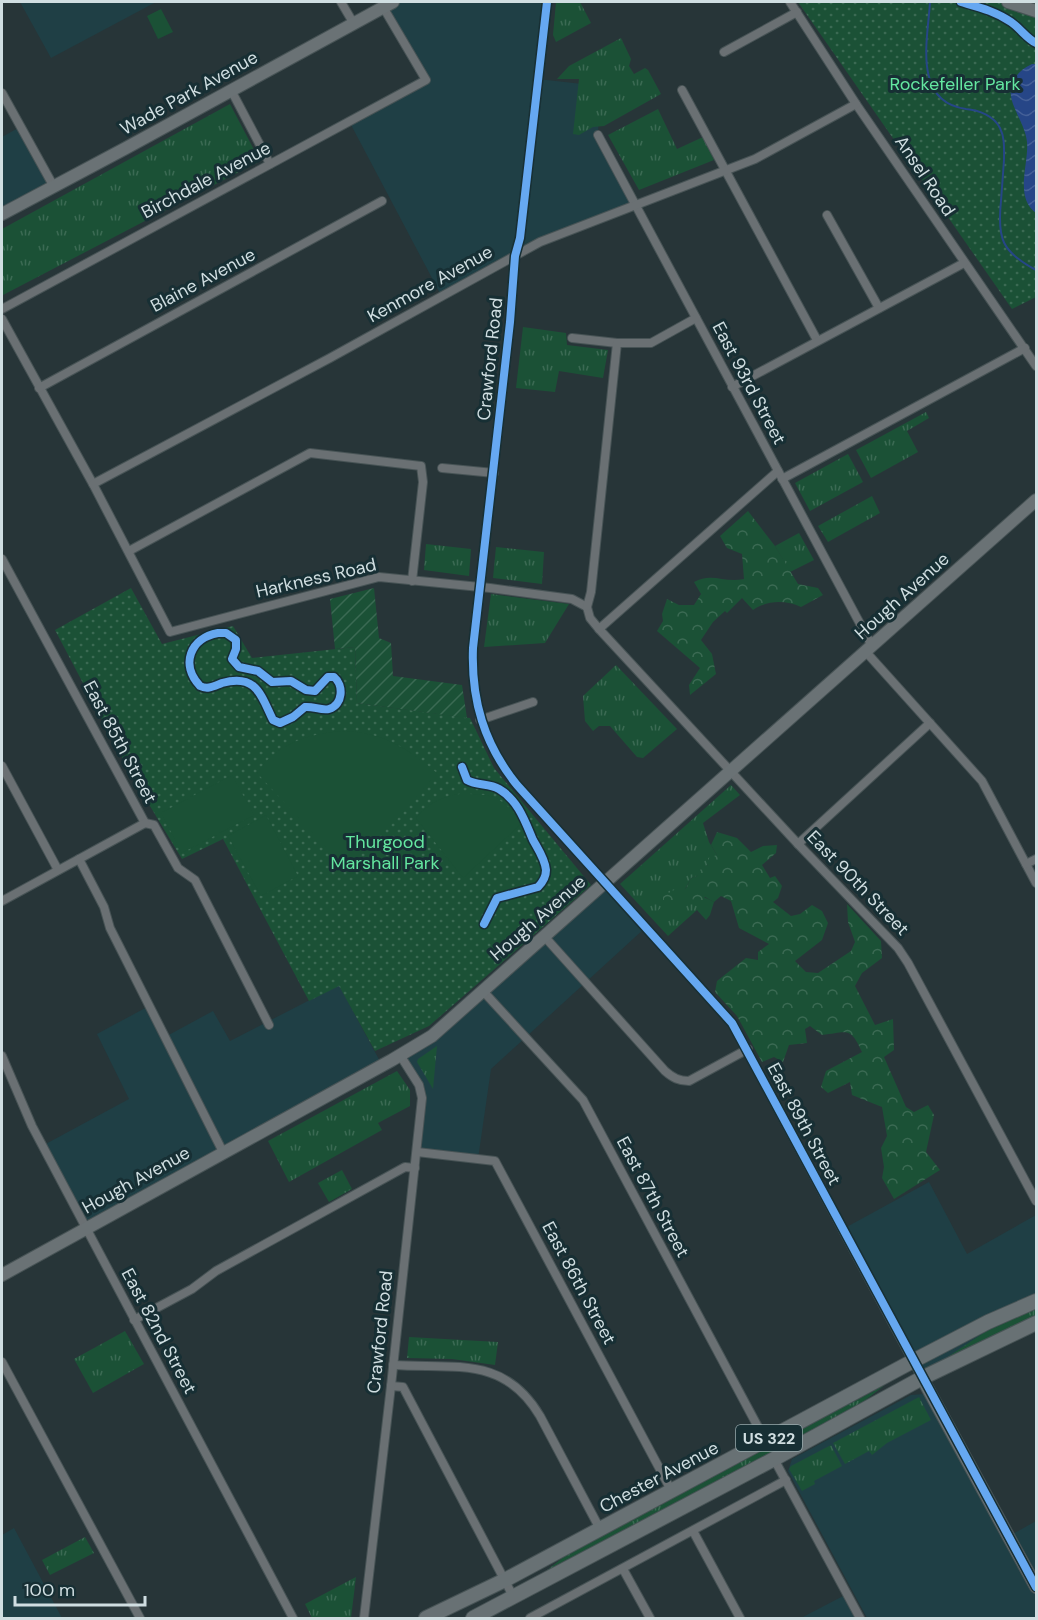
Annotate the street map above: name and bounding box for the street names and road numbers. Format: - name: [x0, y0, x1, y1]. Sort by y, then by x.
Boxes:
- street label: Wade Park Avenue: [116, 45, 262, 141]
- street label: Ansel Road: [889, 131, 961, 221]
- street label: Birchdale Avenue: [137, 136, 275, 224]
- street label: Kenmore Avenue: [363, 240, 497, 328]
- street label: Blaine Avenue: [146, 242, 260, 318]
- street label: Crawford Road: [472, 296, 508, 422]
- street label: East 93rd Street: [707, 318, 791, 448]
- street label: Hough Avenue: [850, 547, 954, 645]
- street label: Harkness Road: [253, 552, 379, 604]
- street label: East 85th Street: [78, 677, 162, 807]
- street label: East 90th Street: [802, 825, 914, 941]
- street label: Hough Avenue: [485, 870, 591, 966]
- street label: East 89th Street: [762, 1059, 846, 1189]
- street label: East 87th Street: [611, 1132, 695, 1262]
- street label: Hough Avenue: [78, 1141, 194, 1219]
- street label: East 86th Street: [537, 1217, 621, 1349]
- street label: East 82nd Street: [116, 1264, 202, 1398]
- street label: Crawford Road: [362, 1269, 398, 1395]
- road number: US 322: [736, 1425, 802, 1451]
- street label: Chester Avenue: [595, 1435, 723, 1519]

